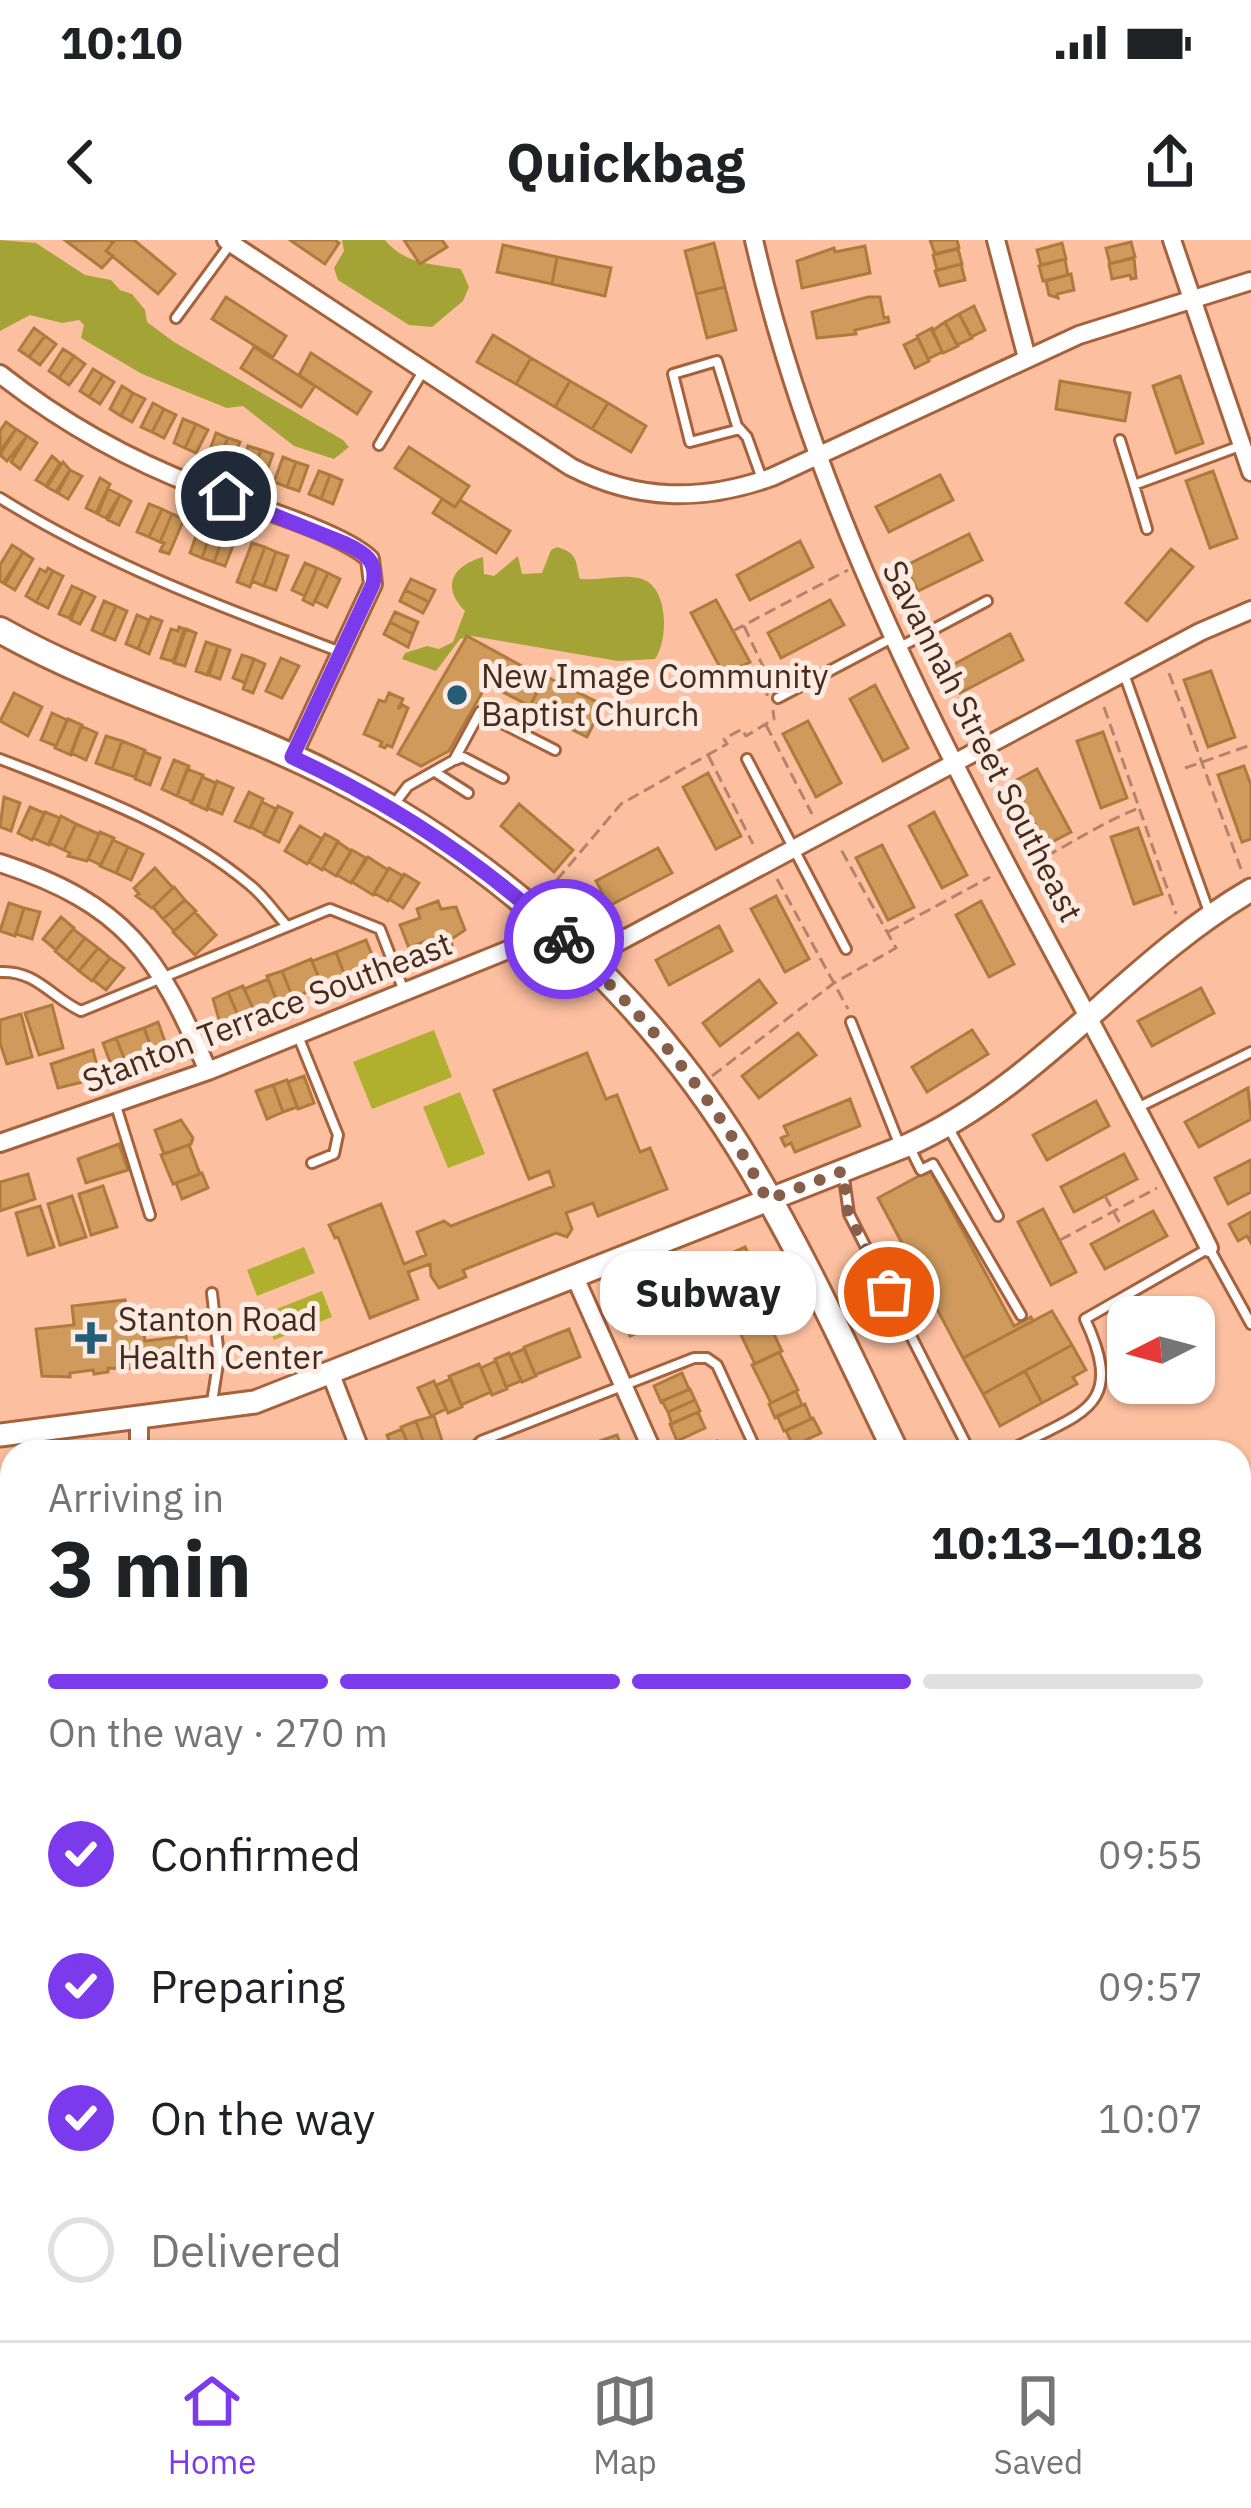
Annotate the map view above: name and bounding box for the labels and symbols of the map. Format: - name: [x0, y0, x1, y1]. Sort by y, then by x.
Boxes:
- pin: [175, 445, 277, 547]
- street label: Savannah Street Southeast: [874, 553, 1093, 929]
- place label: New Image Community Baptist Church: [481, 654, 829, 735]
- marker: New Image Community Baptist Church: [444, 682, 470, 708]
- courier: [504, 879, 624, 999]
- street label: Stanton Terrace Southeast: [76, 921, 458, 1102]
- pin: [838, 1241, 940, 1343]
- callout: Subway: [601, 1250, 817, 1334]
- north arrow: [1107, 1296, 1215, 1404]
- place label: Stanton Road Health Center: [118, 1297, 323, 1378]
- marker: Stanton Road Health Center: [75, 1322, 107, 1354]

